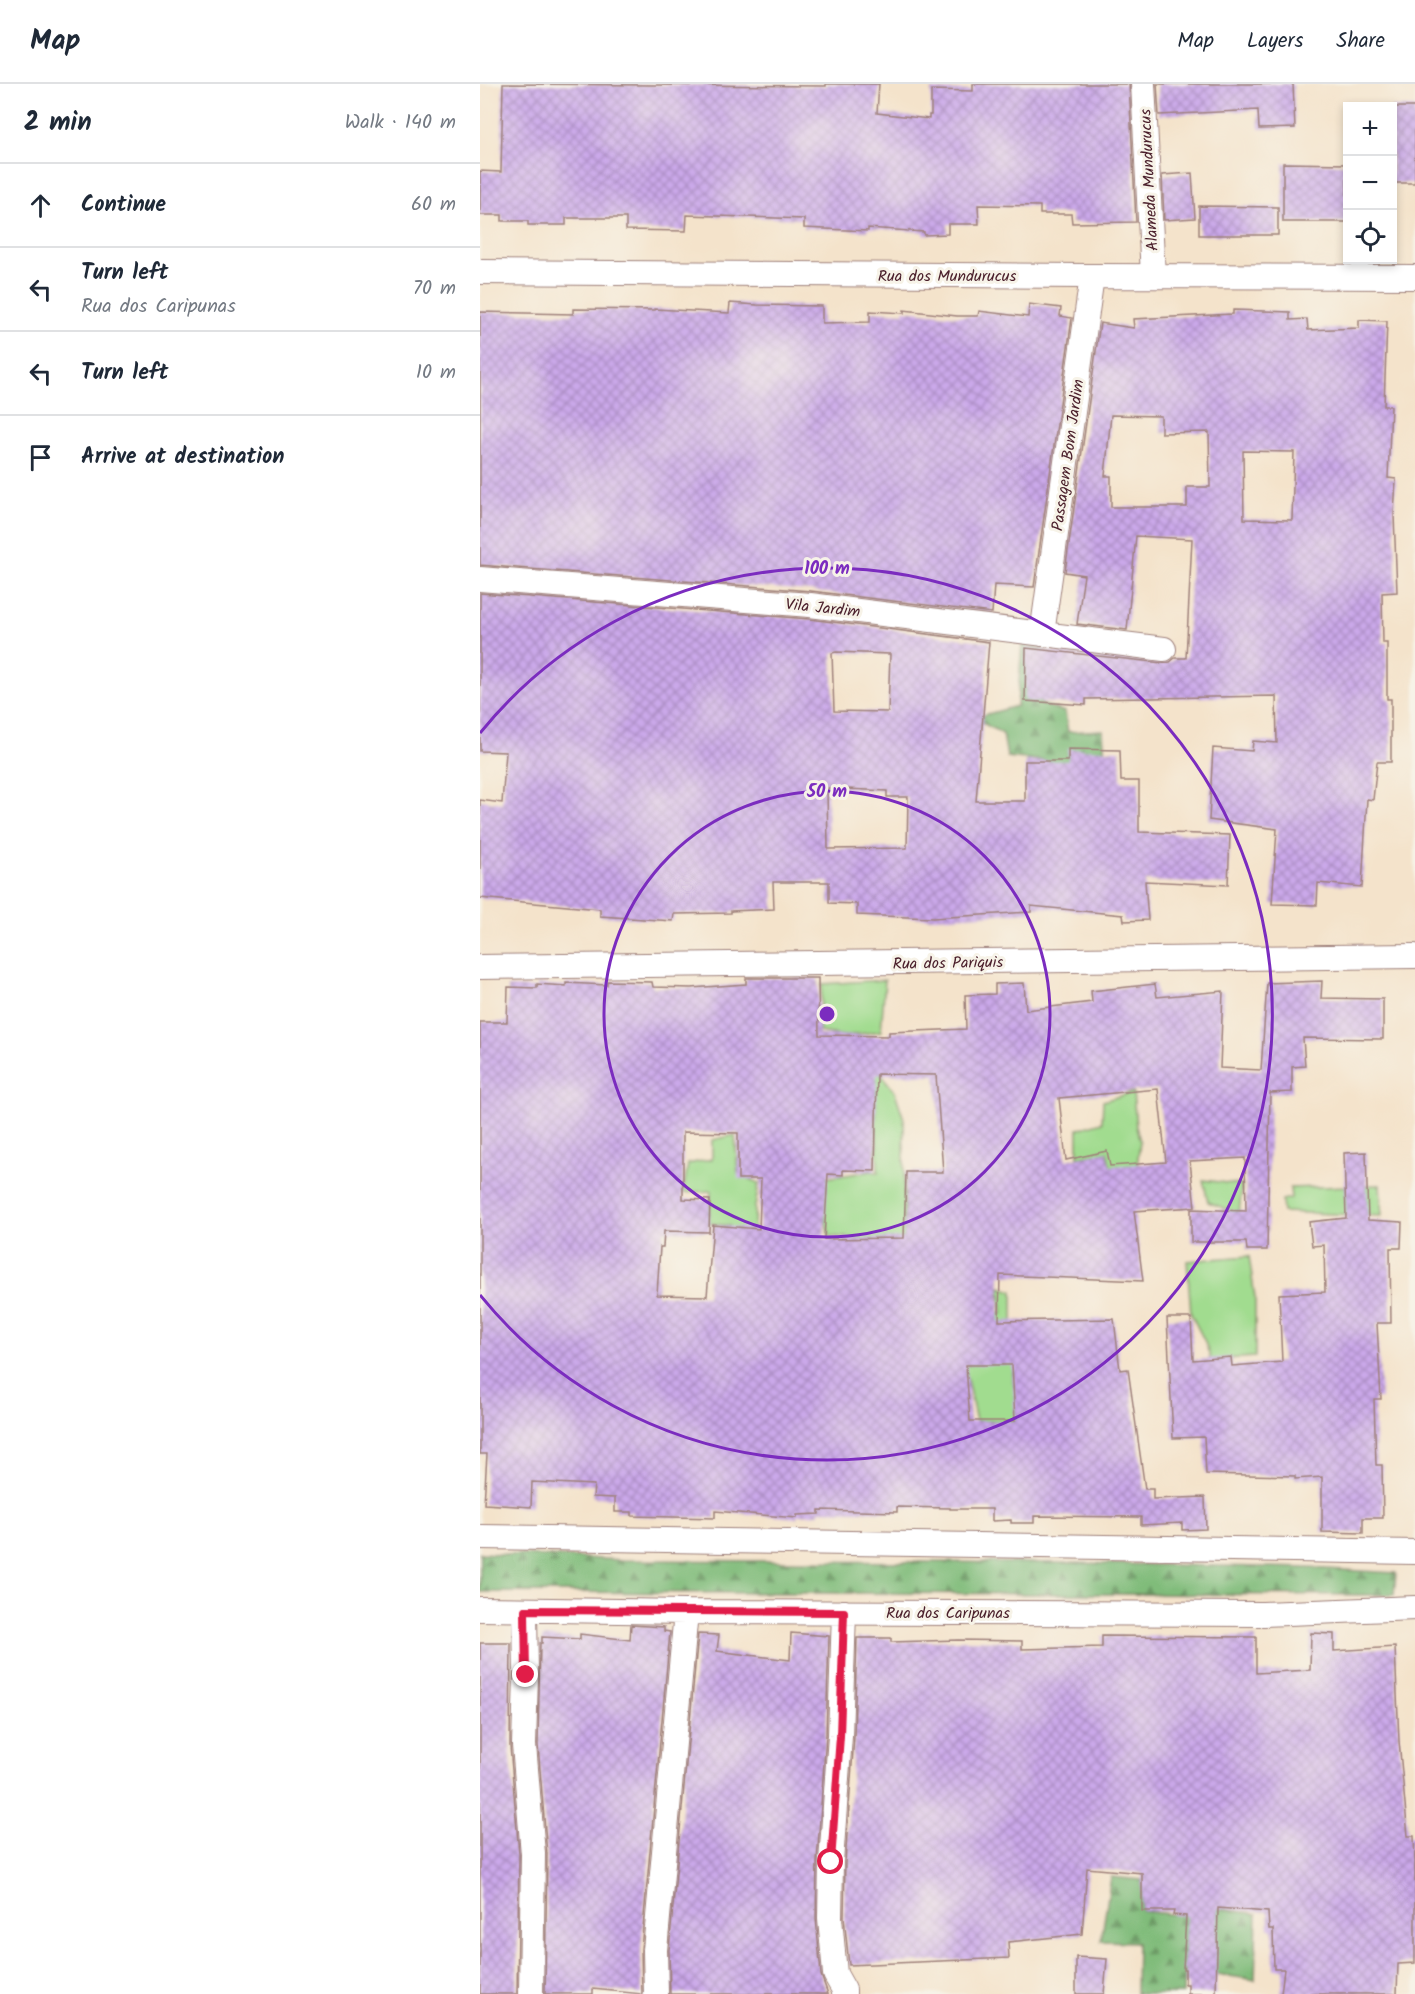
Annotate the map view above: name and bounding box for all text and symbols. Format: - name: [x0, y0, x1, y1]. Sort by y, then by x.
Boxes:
- text: Map: [30, 19, 81, 64]
- text: Map: [1177, 25, 1214, 58]
- text: Layers: [1247, 25, 1303, 58]
- text: Share: [1336, 25, 1385, 58]
- text: 2 min: [24, 102, 92, 144]
- map controls: [1343, 102, 1397, 264]
- button: +: [1343, 102, 1397, 156]
- text: Walk · 140 m: [345, 107, 456, 139]
- street label: Alameda Mundurucus: [1133, 108, 1166, 252]
- button: −: [1343, 156, 1397, 210]
- text: Continue: [81, 188, 166, 223]
- icon: ahead: [24, 189, 57, 222]
- text: 60 m: [411, 189, 456, 221]
- button: locate: [1343, 210, 1397, 264]
- text: Turn left: [81, 256, 168, 291]
- street label: Rua dos Mundurucus: [878, 264, 1016, 289]
- icon: left: [24, 273, 57, 306]
- text: 70 m: [413, 273, 456, 305]
- text: Rua dos Caripunas: [81, 291, 236, 323]
- text: Turn left: [81, 356, 168, 391]
- icon: left: [24, 357, 57, 390]
- text: 10 m: [416, 357, 456, 389]
- street label: Passagem Bom Jardim: [1045, 378, 1092, 533]
- text: Arrive at destination: [81, 440, 284, 475]
- icon: arrive: [24, 441, 57, 474]
- text: 100 m: [804, 555, 850, 584]
- street label: Vila Jardim: [784, 592, 862, 625]
- text: 50 m: [806, 778, 847, 807]
- street label: Rua dos Pariquis: [893, 950, 1004, 977]
- centre of rings: [817, 1004, 837, 1024]
- street label: Rua dos Caripunas: [886, 1601, 1010, 1626]
- route end: [512, 1661, 538, 1687]
- route start: [817, 1848, 843, 1874]

